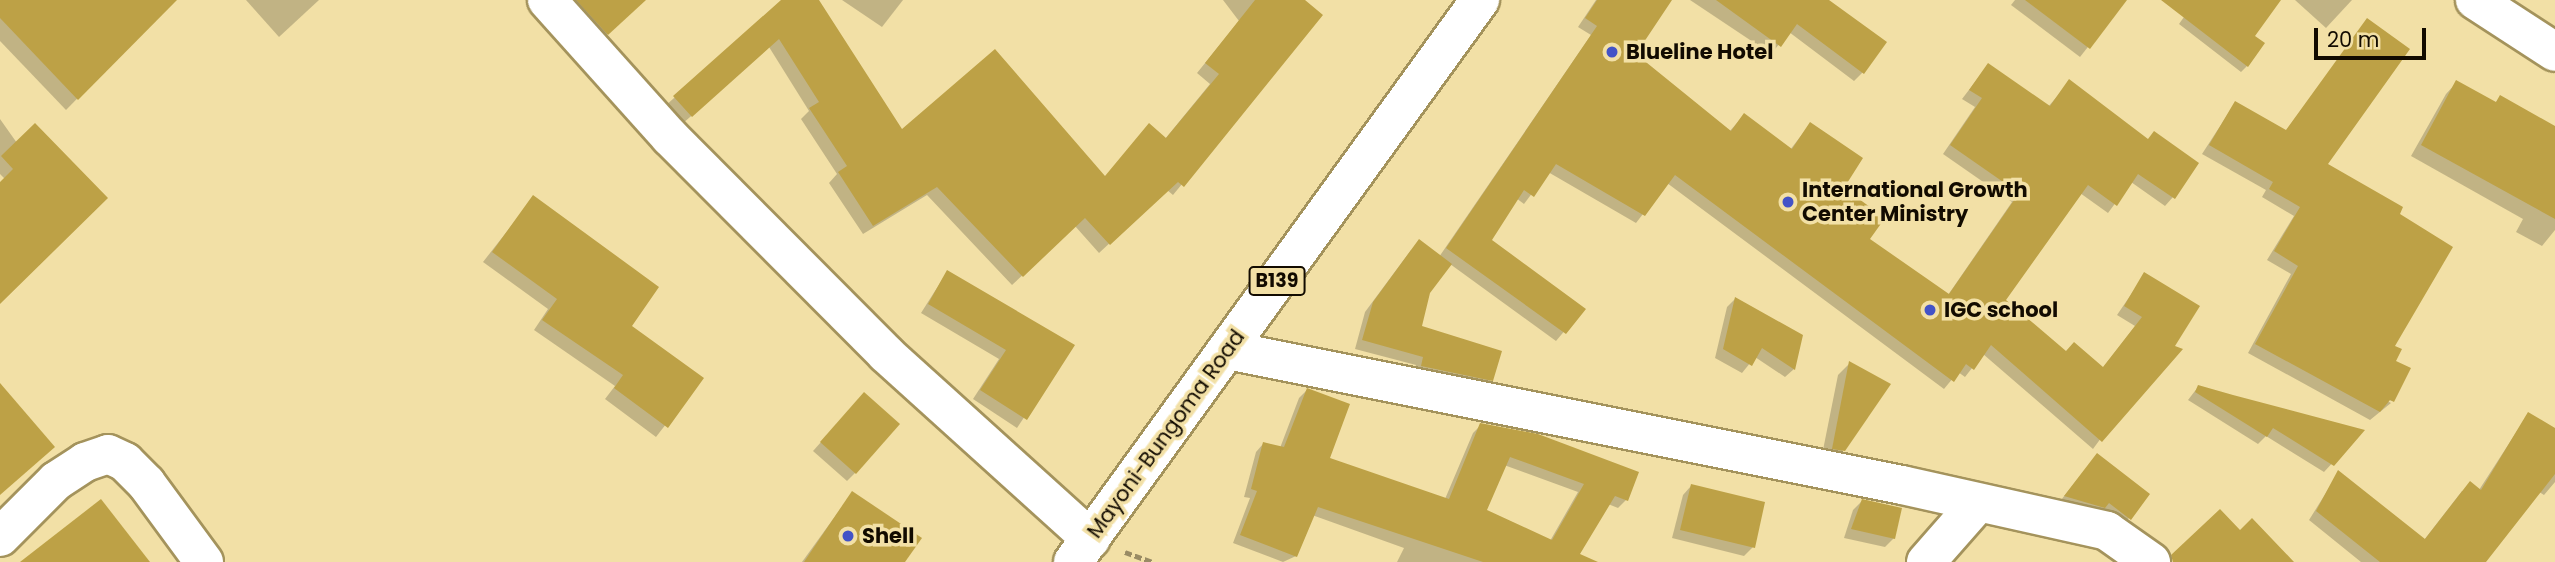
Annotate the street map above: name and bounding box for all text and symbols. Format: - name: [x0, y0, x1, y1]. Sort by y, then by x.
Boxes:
- scale bar: [2317, 14, 2429, 58]
- text: 20 m: [2327, 25, 2380, 54]
- place label: Blueline Hotel: [1626, 39, 1773, 65]
- marker: Blueline Hotel: [1604, 44, 1620, 60]
- place label: International Growth Center Ministry: [1802, 177, 2028, 227]
- marker: International Growth Center Ministry: [1780, 194, 1796, 210]
- road number: B139: [1247, 266, 1307, 296]
- place label: IGC school: [1944, 297, 2058, 323]
- marker: IGC school: [1922, 302, 1938, 318]
- street label: Mayoni-Bungoma Road: [1082, 325, 1250, 543]
- place label: Shell: [862, 523, 914, 549]
- marker: Shell: [840, 528, 856, 544]

